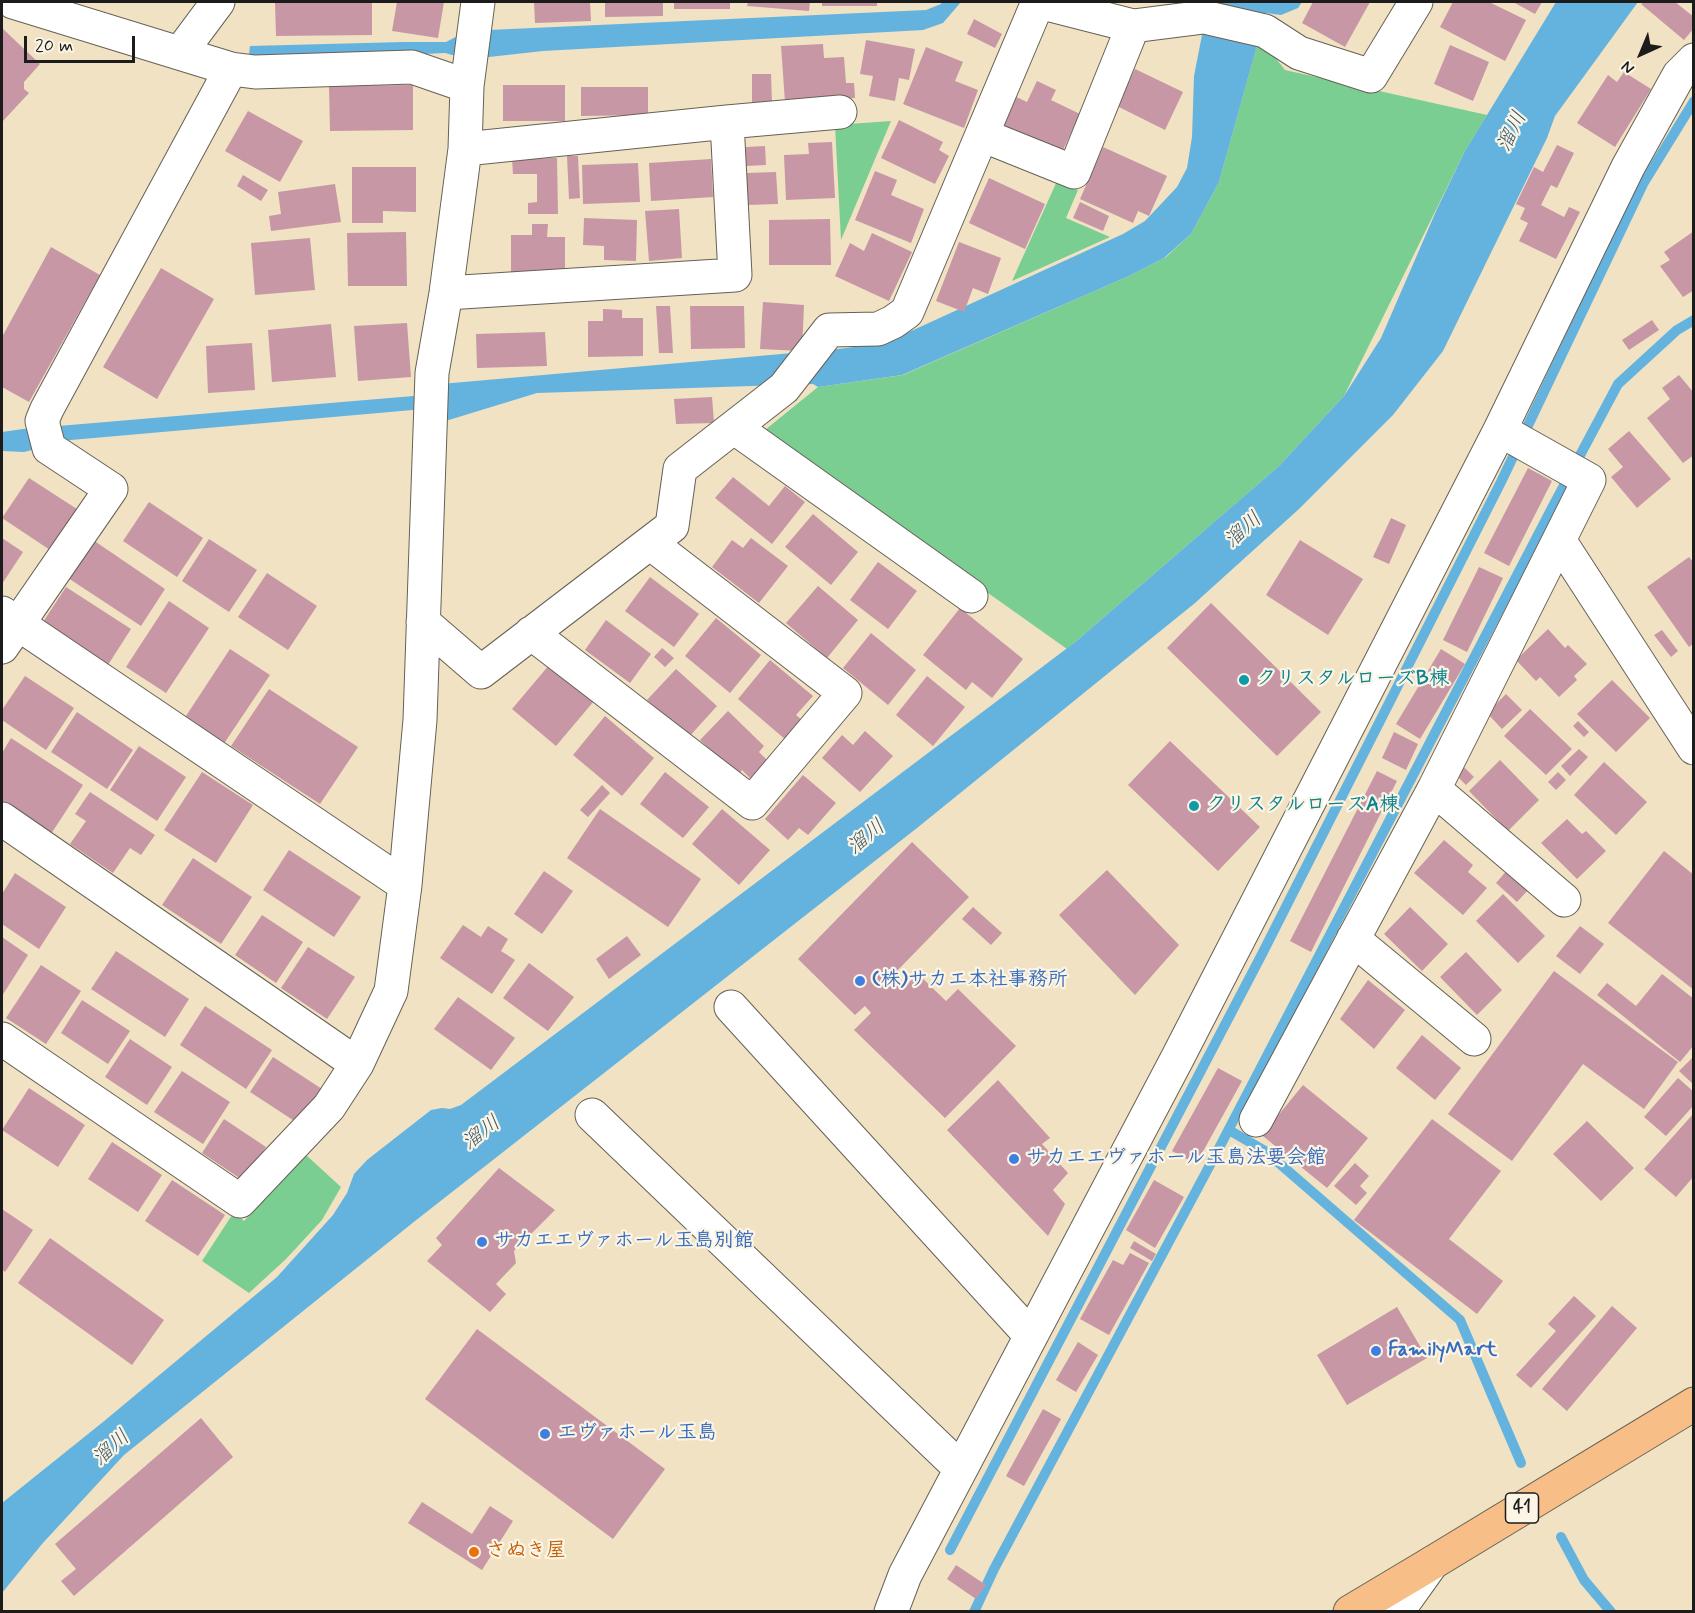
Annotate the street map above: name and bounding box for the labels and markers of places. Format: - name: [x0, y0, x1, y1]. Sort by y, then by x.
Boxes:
- place label: クリスタルローズB棟: [1256, 668, 1449, 692]
- marker: クリスタルローズB棟: [1237, 673, 1251, 687]
- place label: クリスタルローズA棟: [1206, 794, 1399, 818]
- marker: クリスタルローズA棟: [1187, 799, 1201, 813]
- place label: (株)サカエ本社事務所: [872, 969, 1068, 993]
- marker: (株)サカエ本社事務所: [853, 974, 867, 988]
- place label: サカエエヴァホール玉島法要会館: [1026, 1147, 1326, 1171]
- marker: サカエエヴァホール玉島法要会館: [1007, 1152, 1021, 1166]
- place label: サカエエヴァホール玉島別館: [494, 1230, 754, 1254]
- marker: サカエエヴァホール玉島別館: [475, 1235, 489, 1249]
- place label: FamilyMart: [1388, 1339, 1497, 1363]
- marker: FamilyMart: [1369, 1344, 1383, 1358]
- place label: エヴァホール玉島: [557, 1422, 717, 1446]
- marker: エヴァホール玉島: [538, 1427, 552, 1441]
- place label: さぬき屋: [486, 1540, 566, 1564]
- marker: さぬき屋: [467, 1545, 481, 1559]

